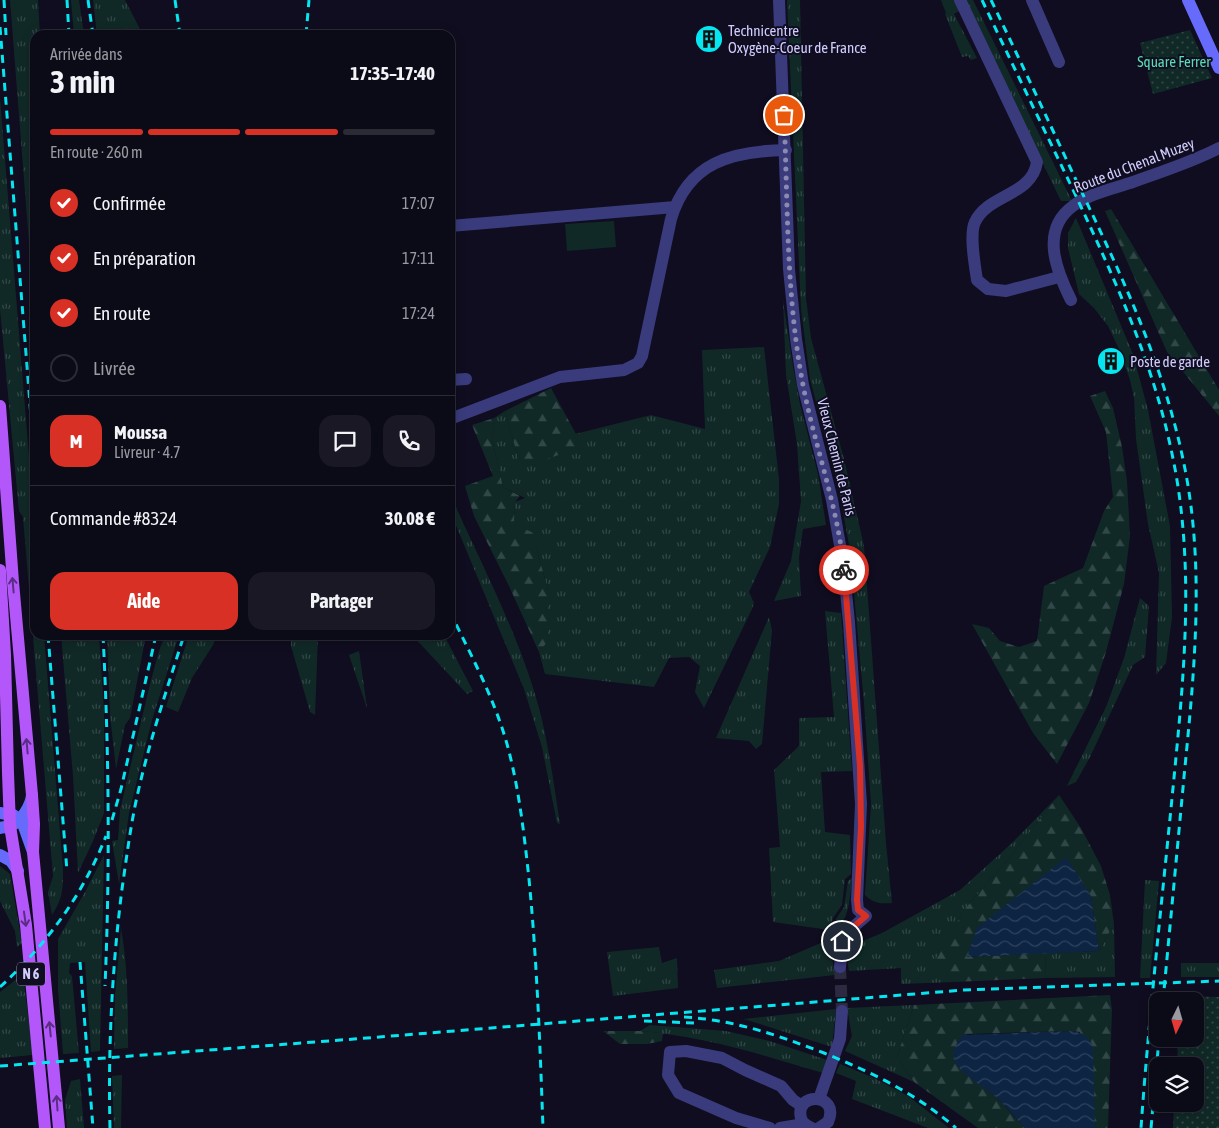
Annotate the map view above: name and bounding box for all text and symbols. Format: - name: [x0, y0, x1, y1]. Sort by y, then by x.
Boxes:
- place label: Technicentre Oxygène-Coeur de France: [728, 22, 867, 56]
- building icon: Technicentre Oxygène-Coeur de France: [694, 24, 724, 54]
- text: Arrivée dans: [50, 45, 122, 63]
- park label: Square Ferrer: [1137, 53, 1211, 70]
- text: 17:35–17:40: [350, 62, 435, 84]
- text: 3 min: [50, 63, 115, 100]
- pin: [763, 94, 805, 136]
- icon: bag: [770, 101, 798, 129]
- street label: Route du Chenal Muzey: [1071, 134, 1197, 196]
- text: En route · 260 m: [50, 143, 143, 161]
- icon: check: [50, 189, 78, 217]
- text: Confirmée: [93, 192, 166, 214]
- text: 17:07: [402, 194, 435, 212]
- icon: check: [50, 244, 78, 272]
- text: En préparation: [93, 247, 196, 269]
- text: 17:11: [402, 249, 435, 267]
- icon: check: [50, 299, 78, 327]
- text: En route: [93, 302, 151, 324]
- text: 17:24: [402, 304, 435, 322]
- building icon: Poste de garde: [1096, 346, 1126, 376]
- place label: Poste de garde: [1130, 353, 1210, 370]
- text: Livrée: [93, 357, 135, 379]
- street label: Vieux Chemin de Paris: [814, 396, 860, 518]
- button: chat: [319, 415, 371, 467]
- button: phone: [383, 415, 435, 467]
- text: Moussa: [114, 421, 167, 443]
- text: M: [70, 430, 82, 452]
- text: Livreur · 4.7: [114, 443, 181, 461]
- text: Commande #8324: [50, 507, 177, 529]
- text: 30.08 €: [385, 507, 435, 529]
- courier: [819, 545, 869, 595]
- icon: bike: [830, 556, 858, 584]
- button: Aide: [50, 572, 238, 630]
- button: Partager: [248, 572, 435, 630]
- one-way arrow: [8, 577, 18, 593]
- one-way arrow: [23, 739, 32, 755]
- one-way arrow: [20, 910, 30, 926]
- pin: [821, 920, 863, 962]
- icon: home: [828, 927, 856, 955]
- road number: N 6: [17, 962, 45, 986]
- north arrow: [1149, 992, 1204, 1048]
- map controls: [1149, 992, 1204, 1112]
- one-way arrow: [45, 1021, 55, 1037]
- button: layers: [1149, 1057, 1204, 1112]
- one-way arrow: [52, 1095, 61, 1111]

